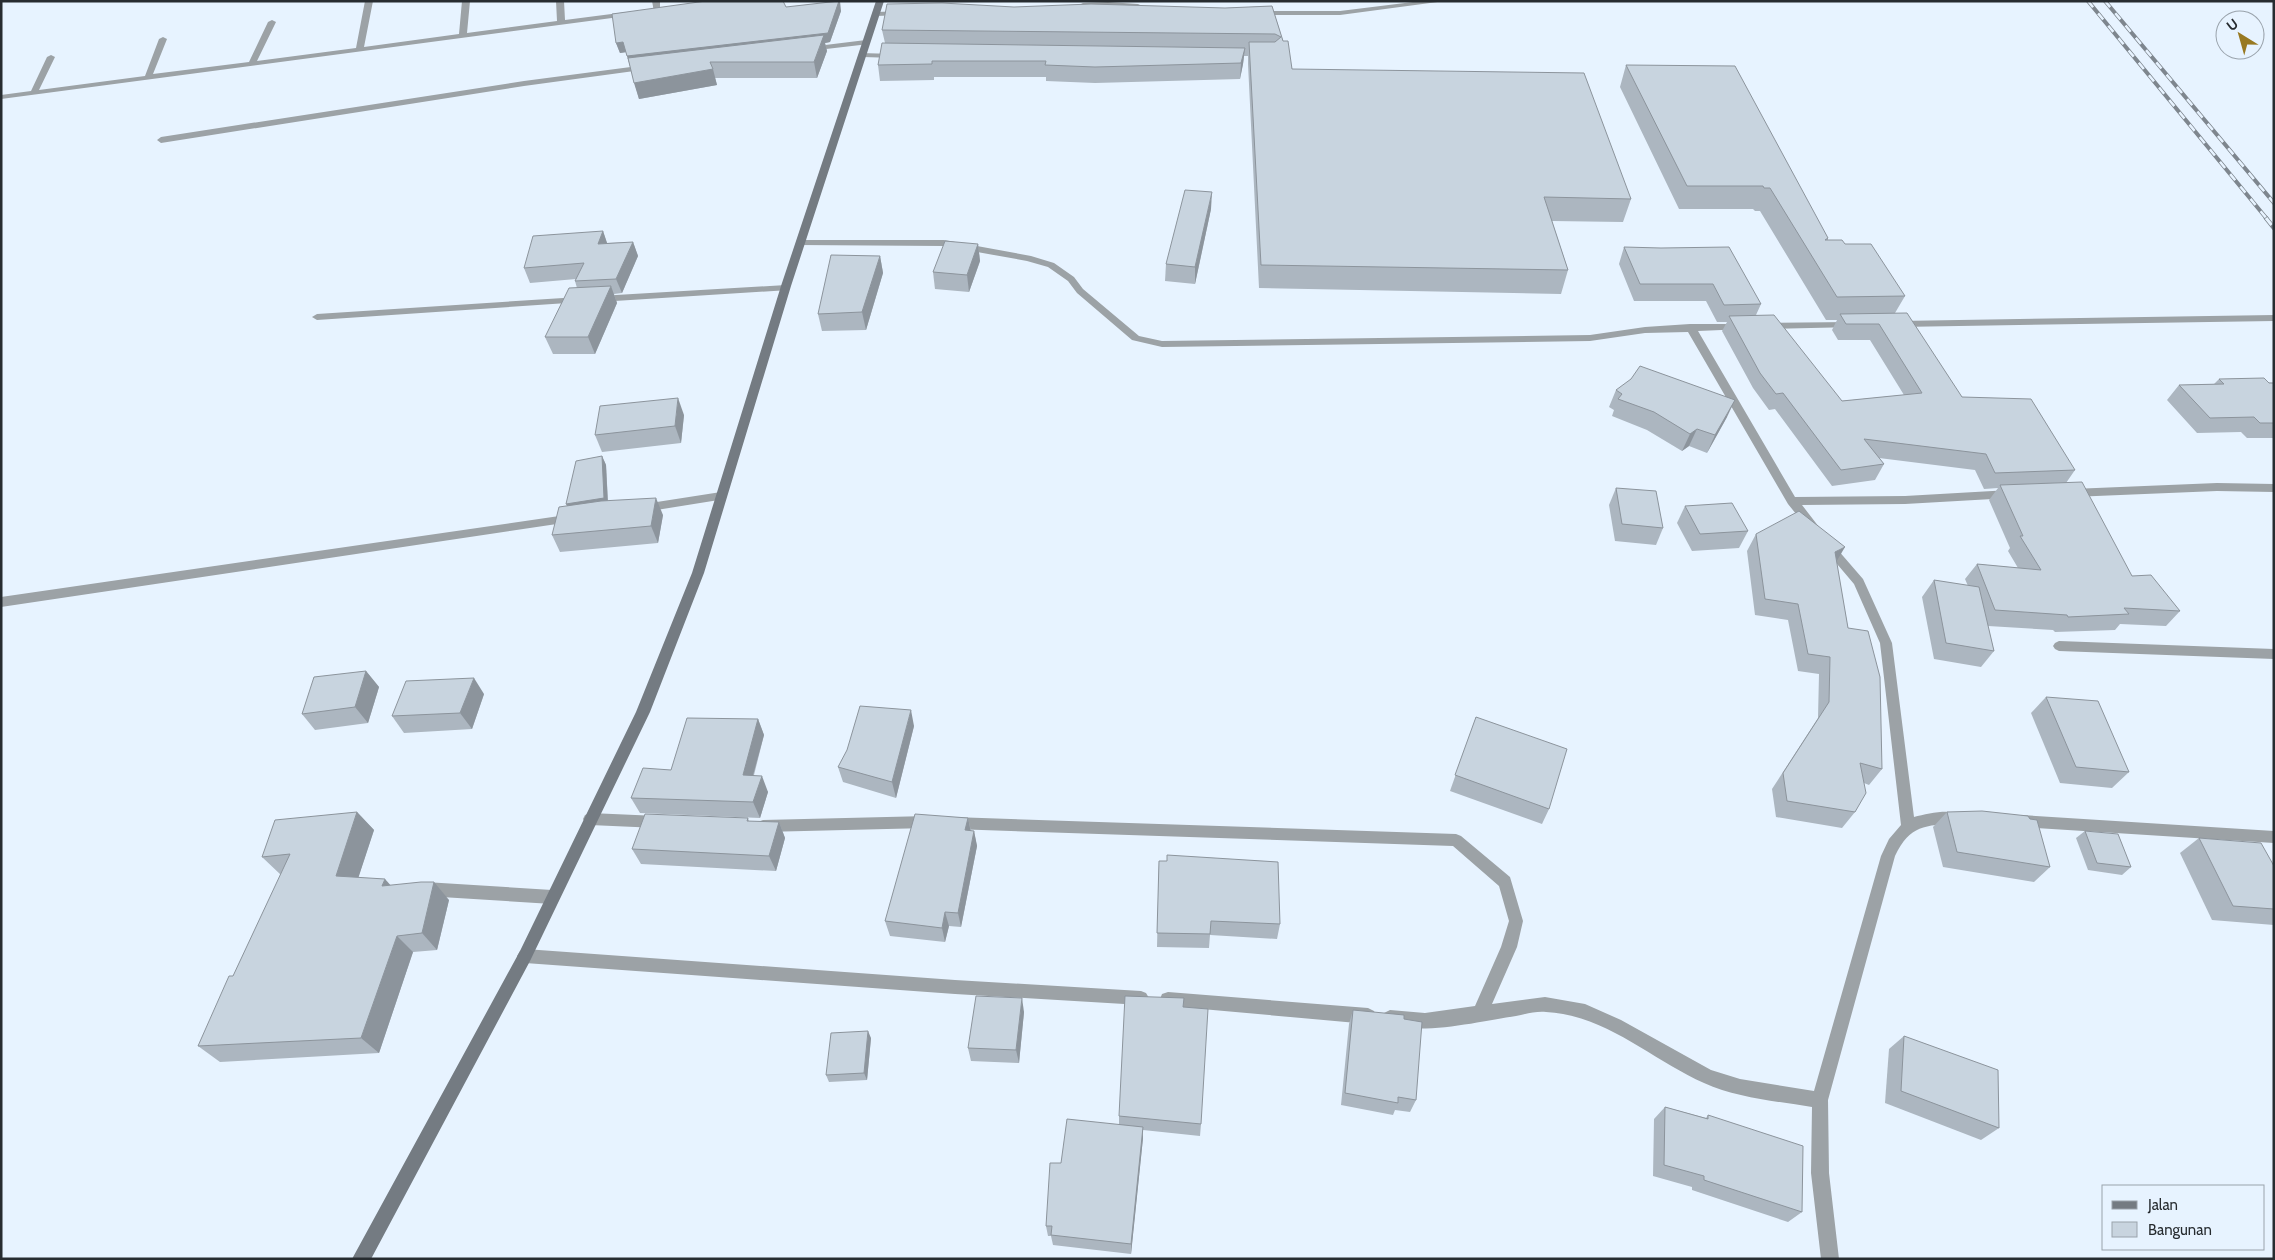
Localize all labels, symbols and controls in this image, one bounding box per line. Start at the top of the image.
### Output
north arrow [2215,10,2265,60]
text: U [2223,14,2242,35]
legend [2102,1185,2265,1250]
text: Jalan [2147,1196,2178,1214]
text: Bangunan [2148,1221,2212,1239]

